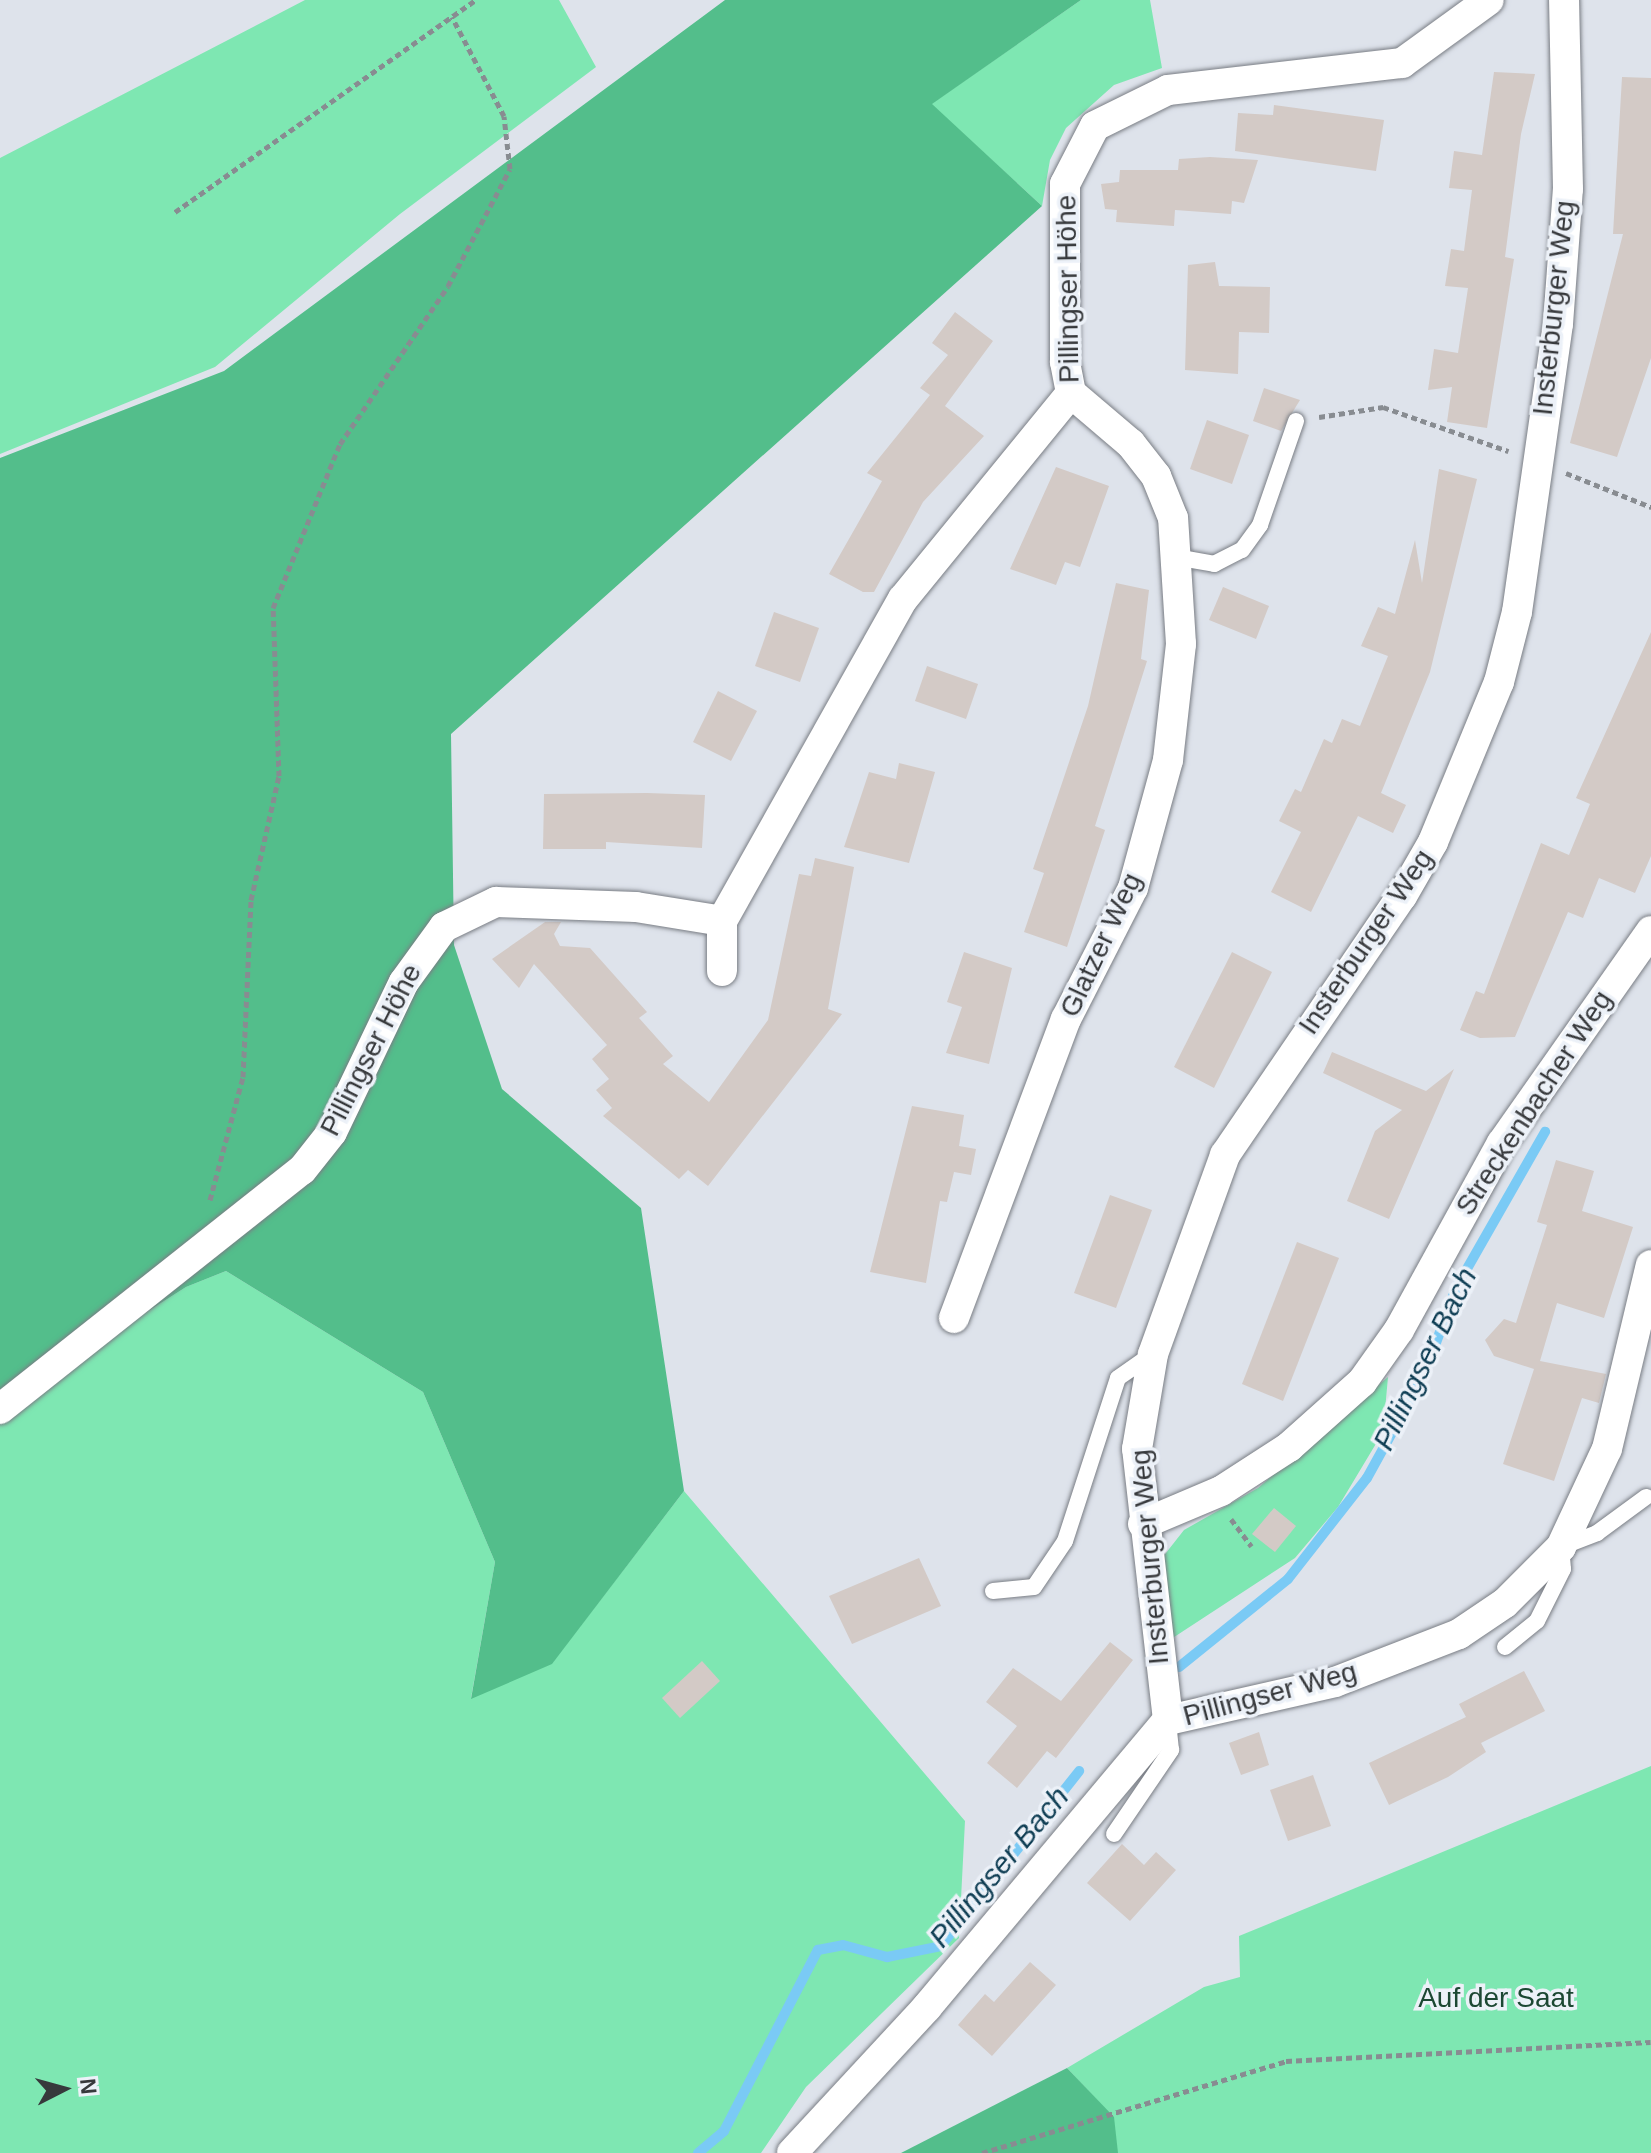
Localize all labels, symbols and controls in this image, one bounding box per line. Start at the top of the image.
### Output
street label: Pillingser Höhe [1050,195,1086,383]
street label: Insterburger Weg [1526,199,1582,417]
street label: Insterburger Weg [1292,843,1440,1041]
street label: Glatzer Weg [1053,868,1149,1022]
street label: Pillingser Höhe [313,958,429,1142]
street label: Streckenbacher Weg [1449,984,1619,1222]
water label: Pillingser Bach [1365,1262,1485,1456]
street label: Insterburger Weg [1124,1448,1176,1666]
street label: Pillingser Weg [1179,1655,1361,1733]
water label: Pillingser Bach [921,1779,1077,1955]
park label: Auf der Saat [1418,1981,1574,2015]
north arrow [24,2049,104,2129]
text: N [75,2077,102,2096]

